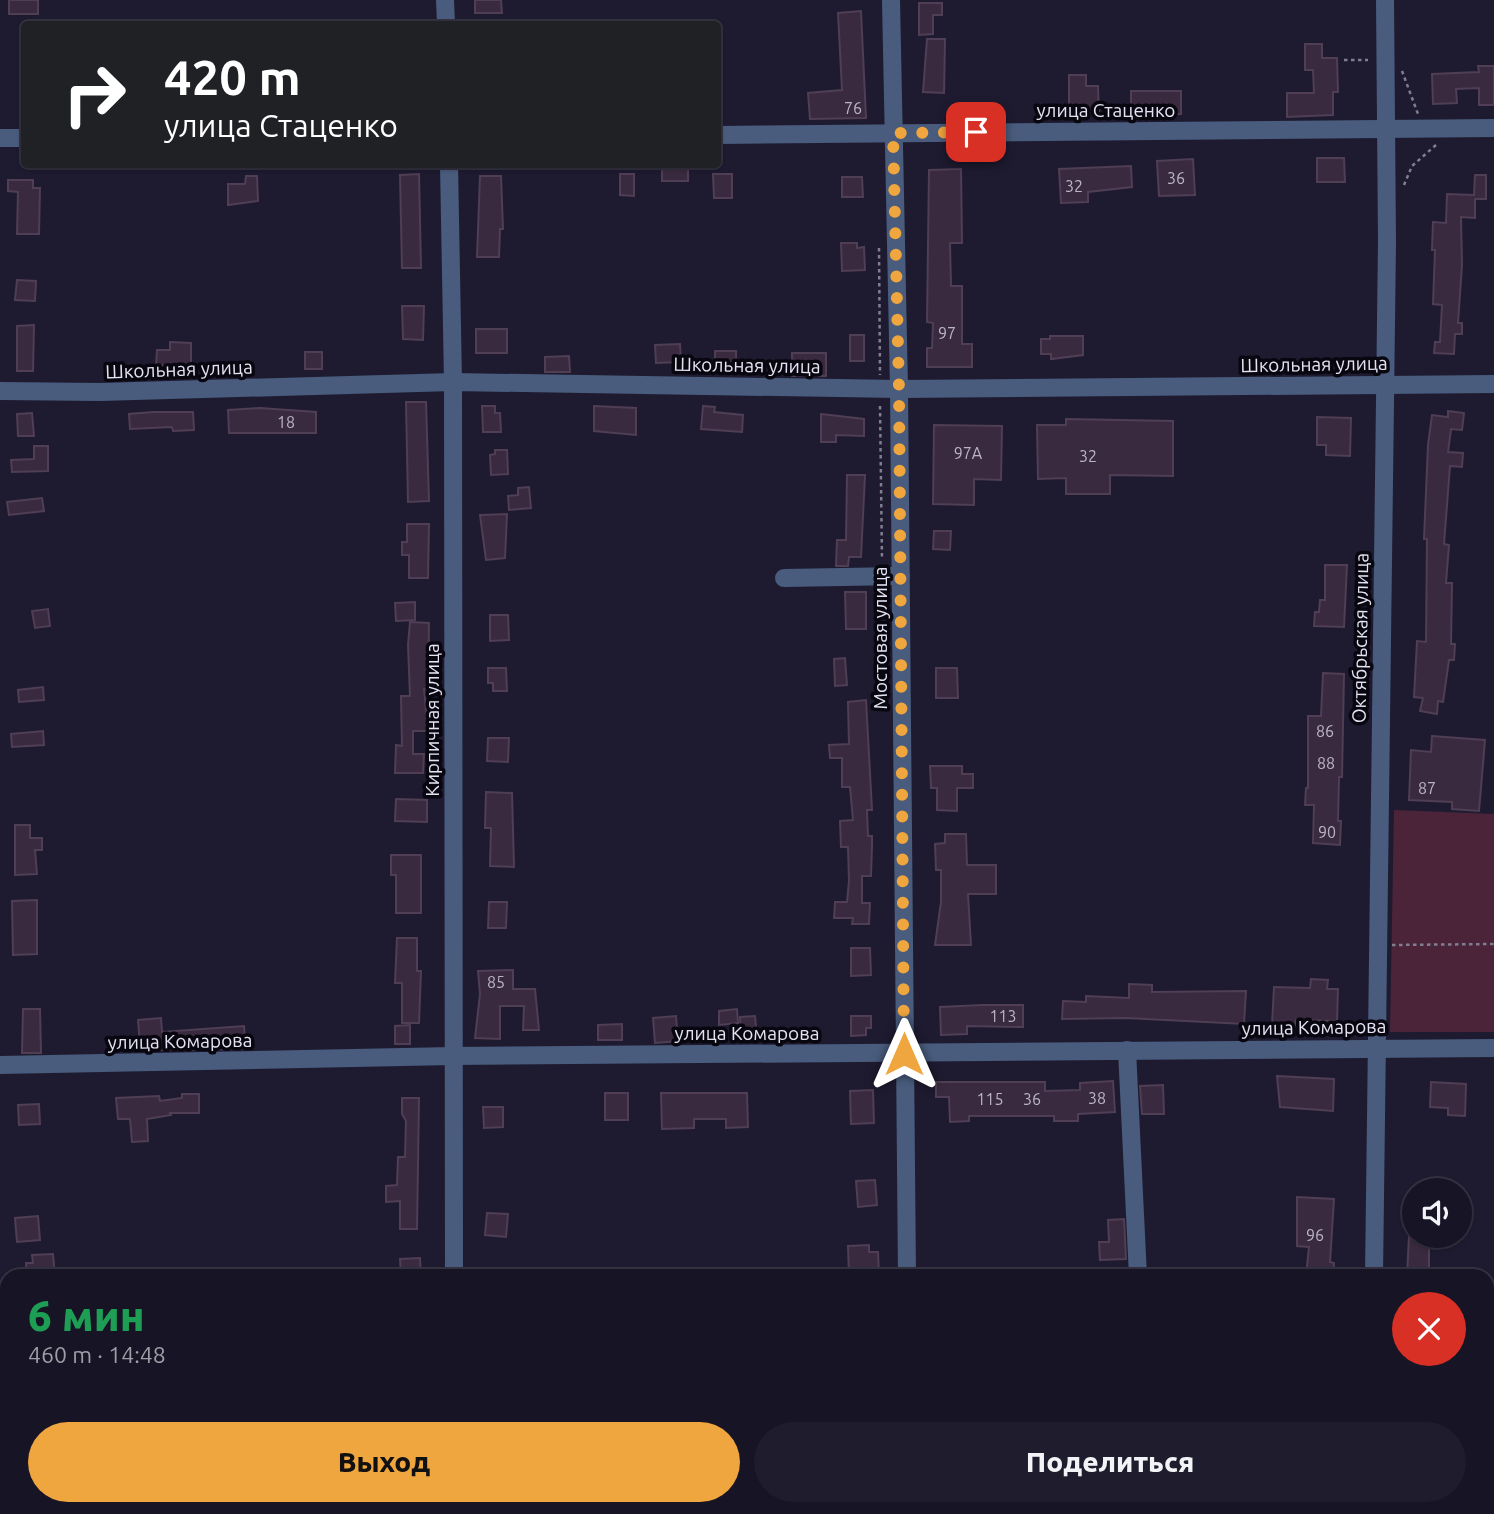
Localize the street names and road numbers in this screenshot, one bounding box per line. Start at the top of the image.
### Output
street label: улица Стаценко [1037,99,1176,121]
street label: Школьная улица [1240,352,1388,376]
street label: Школьная улица [673,353,821,377]
street label: Школьная улица [105,355,253,383]
street label: Октябрьская улица [1348,553,1372,723]
street label: Мостовая улица [869,566,891,710]
street label: Кирпичная улица [421,643,443,797]
street label: улица Комарова [1241,1015,1387,1039]
street label: улица Комарова [675,1022,819,1044]
street label: улица Комарова [107,1029,253,1053]

